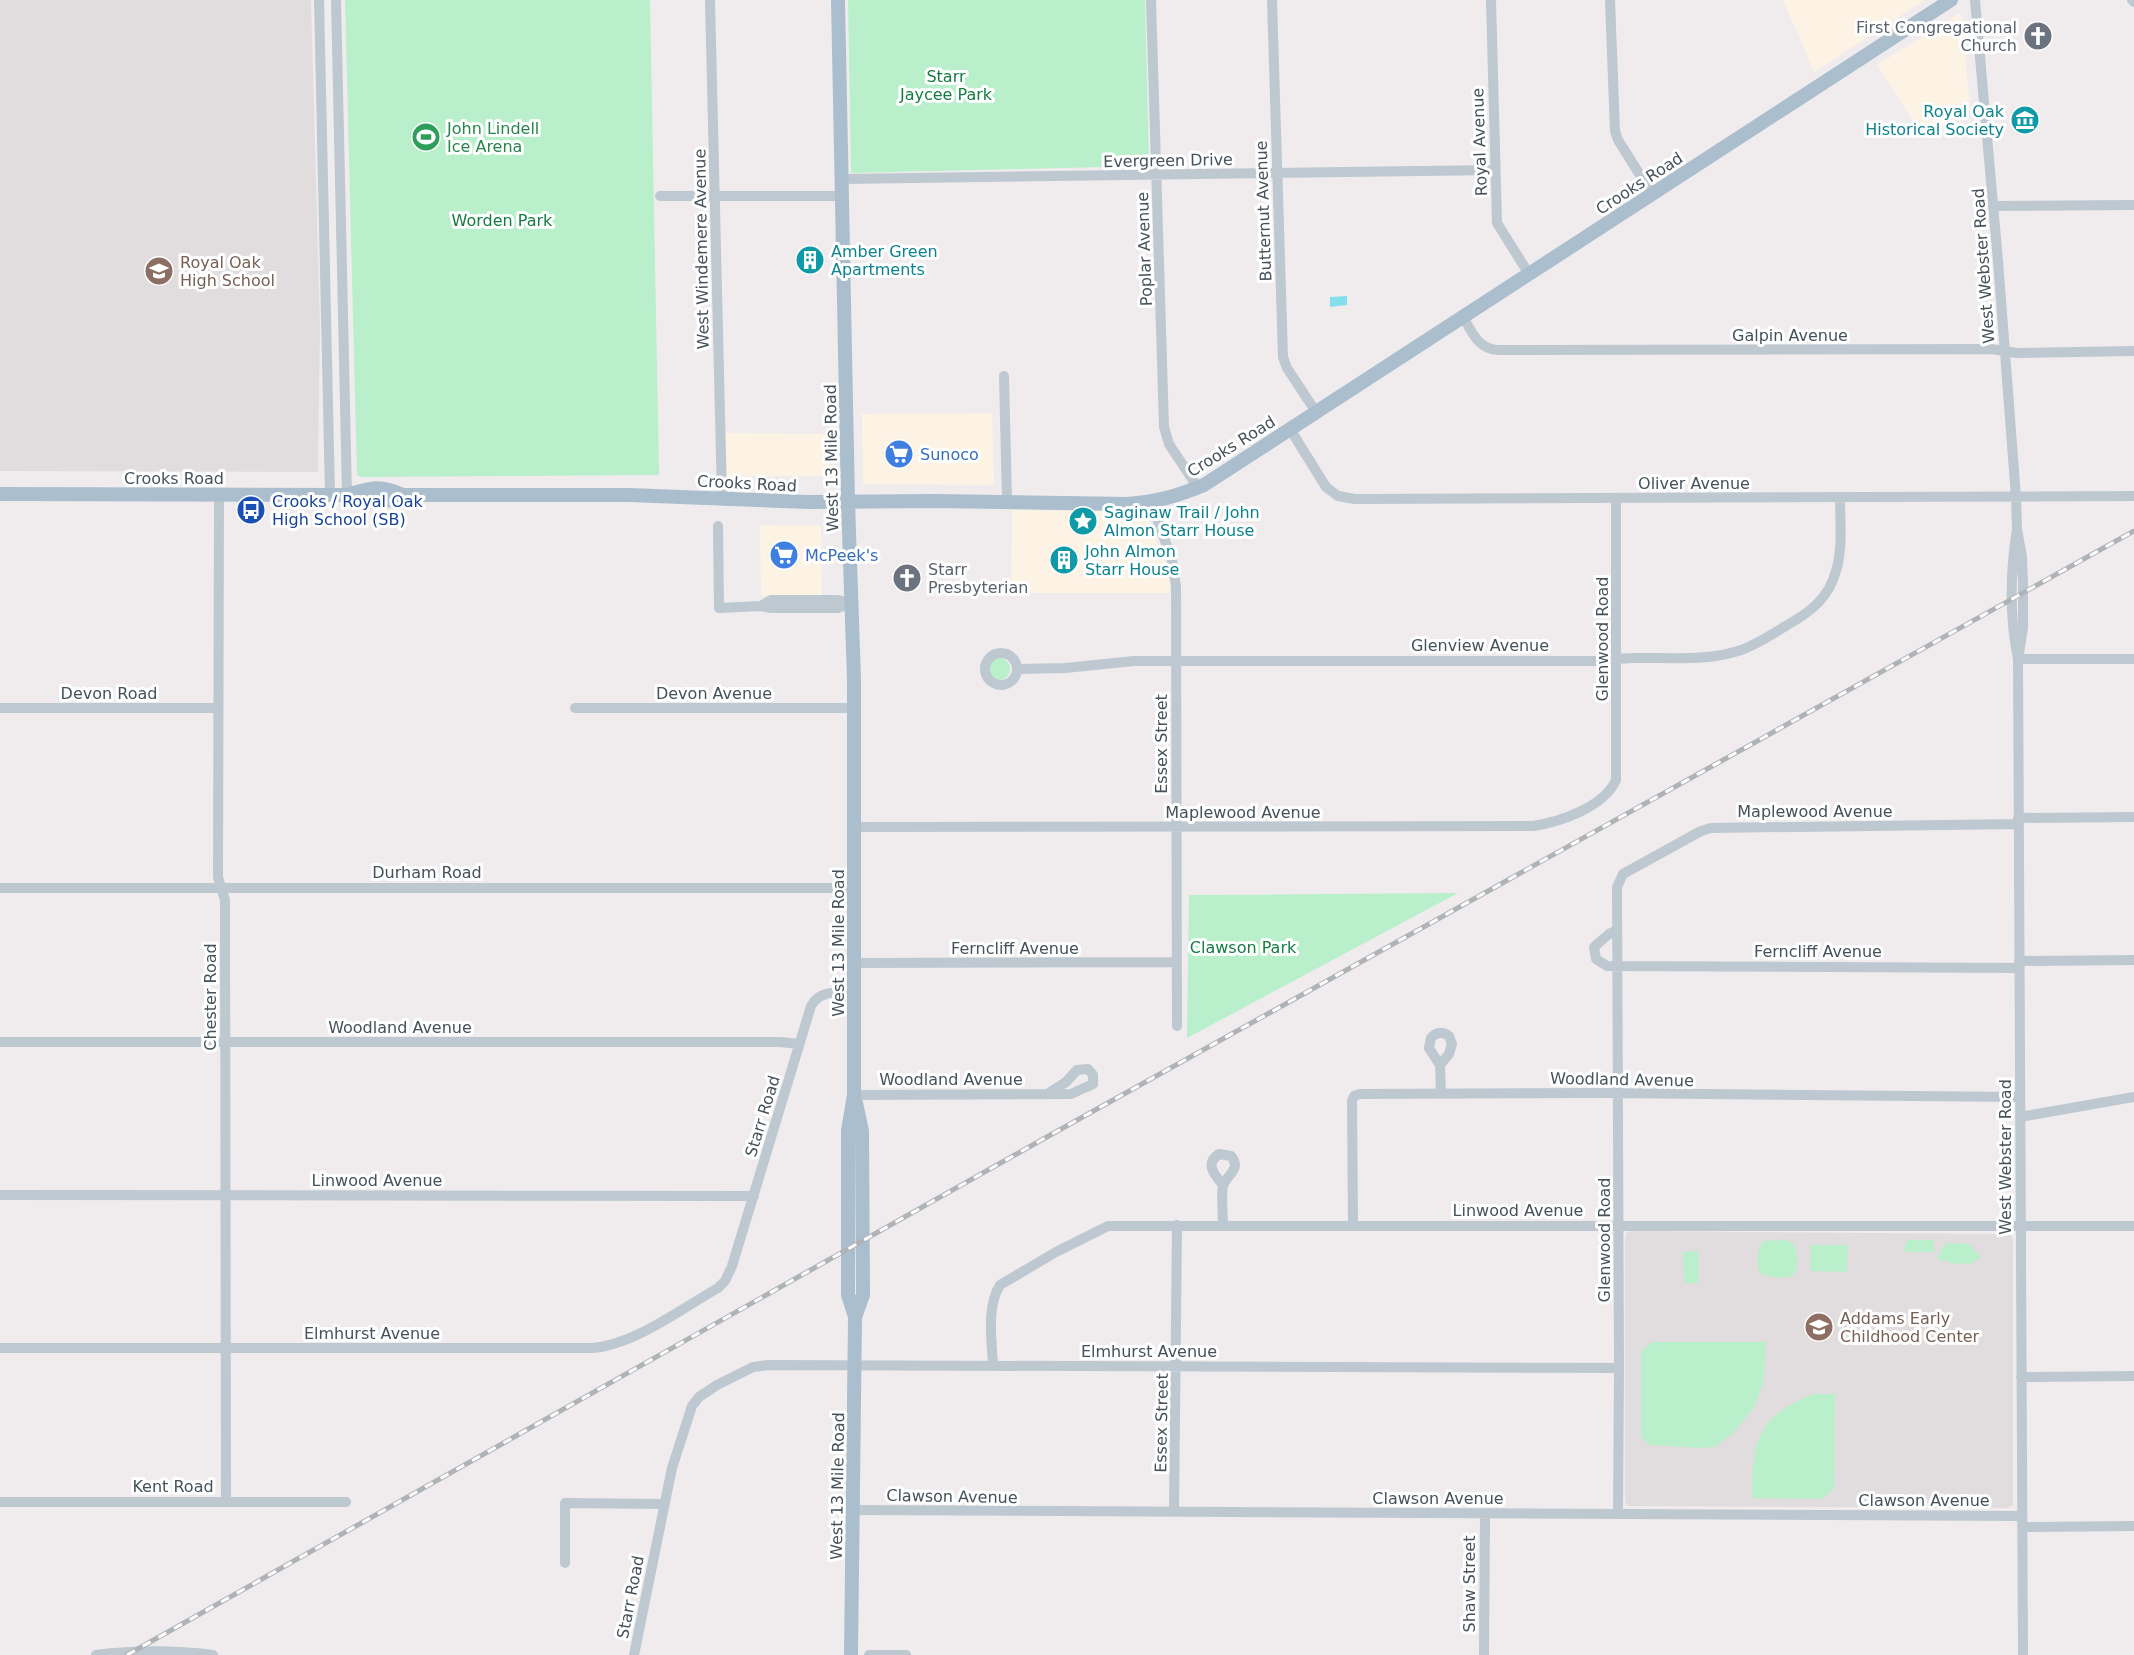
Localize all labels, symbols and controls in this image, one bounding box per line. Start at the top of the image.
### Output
place label: First Congregational Church [1856,18,2017,55]
church icon: First Congregational Church [2022,20,2054,52]
park label: Starr Jaycee Park [899,67,993,104]
street label: Royal Avenue [1468,87,1491,196]
place label: Royal Oak Historical Society [1865,102,2005,139]
museum icon: Royal Oak Historical Society [2009,104,2041,136]
place label: John Lindell Ice Arena [446,119,539,156]
sports icon: John Lindell Ice Arena [410,121,442,153]
street label: Butternut Avenue [1252,140,1275,282]
street label: Crooks Road [1592,148,1686,219]
street label: West Windemere Avenue [690,149,713,349]
street label: Evergreen Drive [1103,150,1233,171]
street label: West Webster Road [1969,188,1998,344]
street label: Poplar Avenue [1133,191,1156,306]
park label: Worden Park [452,211,553,230]
place label: Amber Green Apartments [831,242,938,279]
building icon: Amber Green Apartments [794,244,826,276]
place label: Royal Oak High School [180,253,275,290]
school or university icon: Royal Oak High School [143,255,175,287]
street label: Galpin Avenue [1732,326,1848,345]
street label: West 13 Mile Road [821,384,842,532]
street label: Crooks Road [1184,412,1279,481]
supermarket icon: Sunoco [883,438,915,470]
place label: Sunoco [920,445,979,464]
street label: Crooks Road [124,469,224,488]
street label: Crooks Road [697,471,797,496]
street label: Oliver Avenue [1638,474,1750,493]
place label: Crooks / Royal Oak High School (SB) [272,492,424,529]
bus stop icon: Crooks / Royal Oak High School (SB) [235,494,267,526]
place label: Saginaw Trail / John Almon Starr House [1104,503,1260,540]
place icon: Saginaw Trail / John Almon Starr House [1067,505,1099,537]
supermarket icon: McPeek's [768,539,800,571]
place label: John Almon Starr House [1084,542,1179,579]
building icon: John Almon Starr House [1048,544,1080,576]
place label: McPeek's [805,546,878,565]
place label: Starr Presbyterian [928,560,1028,597]
church icon: Starr Presbyterian [891,562,923,594]
street label: Glenwood Road [1593,577,1612,701]
street label: Glenview Avenue [1411,636,1549,655]
street label: Devon Road [61,684,157,703]
street label: Devon Avenue [656,684,772,703]
street label: Essex Street [1152,694,1171,794]
street label: Maplewood Avenue [1737,802,1893,821]
street label: Maplewood Avenue [1165,803,1321,822]
street label: Durham Road [372,863,482,882]
street label: West 13 Mile Road [829,869,848,1017]
park label: Clawson Park [1190,938,1297,957]
street label: Ferncliff Avenue [951,939,1079,958]
street label: Ferncliff Avenue [1754,942,1882,961]
street label: Chester Road [201,943,220,1051]
street label: Woodland Avenue [328,1018,472,1037]
street label: Woodland Avenue [1550,1069,1694,1090]
street label: Woodland Avenue [879,1070,1023,1089]
street label: Starr Road [741,1073,784,1159]
street label: West Webster Road [1996,1079,2015,1235]
street label: Linwood Avenue [312,1171,442,1190]
street label: Glenwood Road [1595,1178,1614,1302]
street label: Linwood Avenue [1453,1201,1583,1220]
place label: Addams Early Childhood Center [1840,1309,1980,1346]
school or university icon: Addams Early Childhood Center [1803,1311,1835,1343]
street label: Elmhurst Avenue [304,1324,440,1343]
street label: Elmhurst Avenue [1081,1342,1217,1361]
street label: Essex Street [1151,1373,1172,1473]
street label: West 13 Mile Road [827,1412,848,1560]
street label: Kent Road [132,1477,214,1496]
street label: Clawson Avenue [886,1486,1018,1507]
street label: Clawson Avenue [1372,1489,1504,1508]
street label: Clawson Avenue [1858,1491,1990,1510]
street label: Shaw Street [1460,1536,1479,1632]
street label: Starr Road [613,1554,648,1640]

